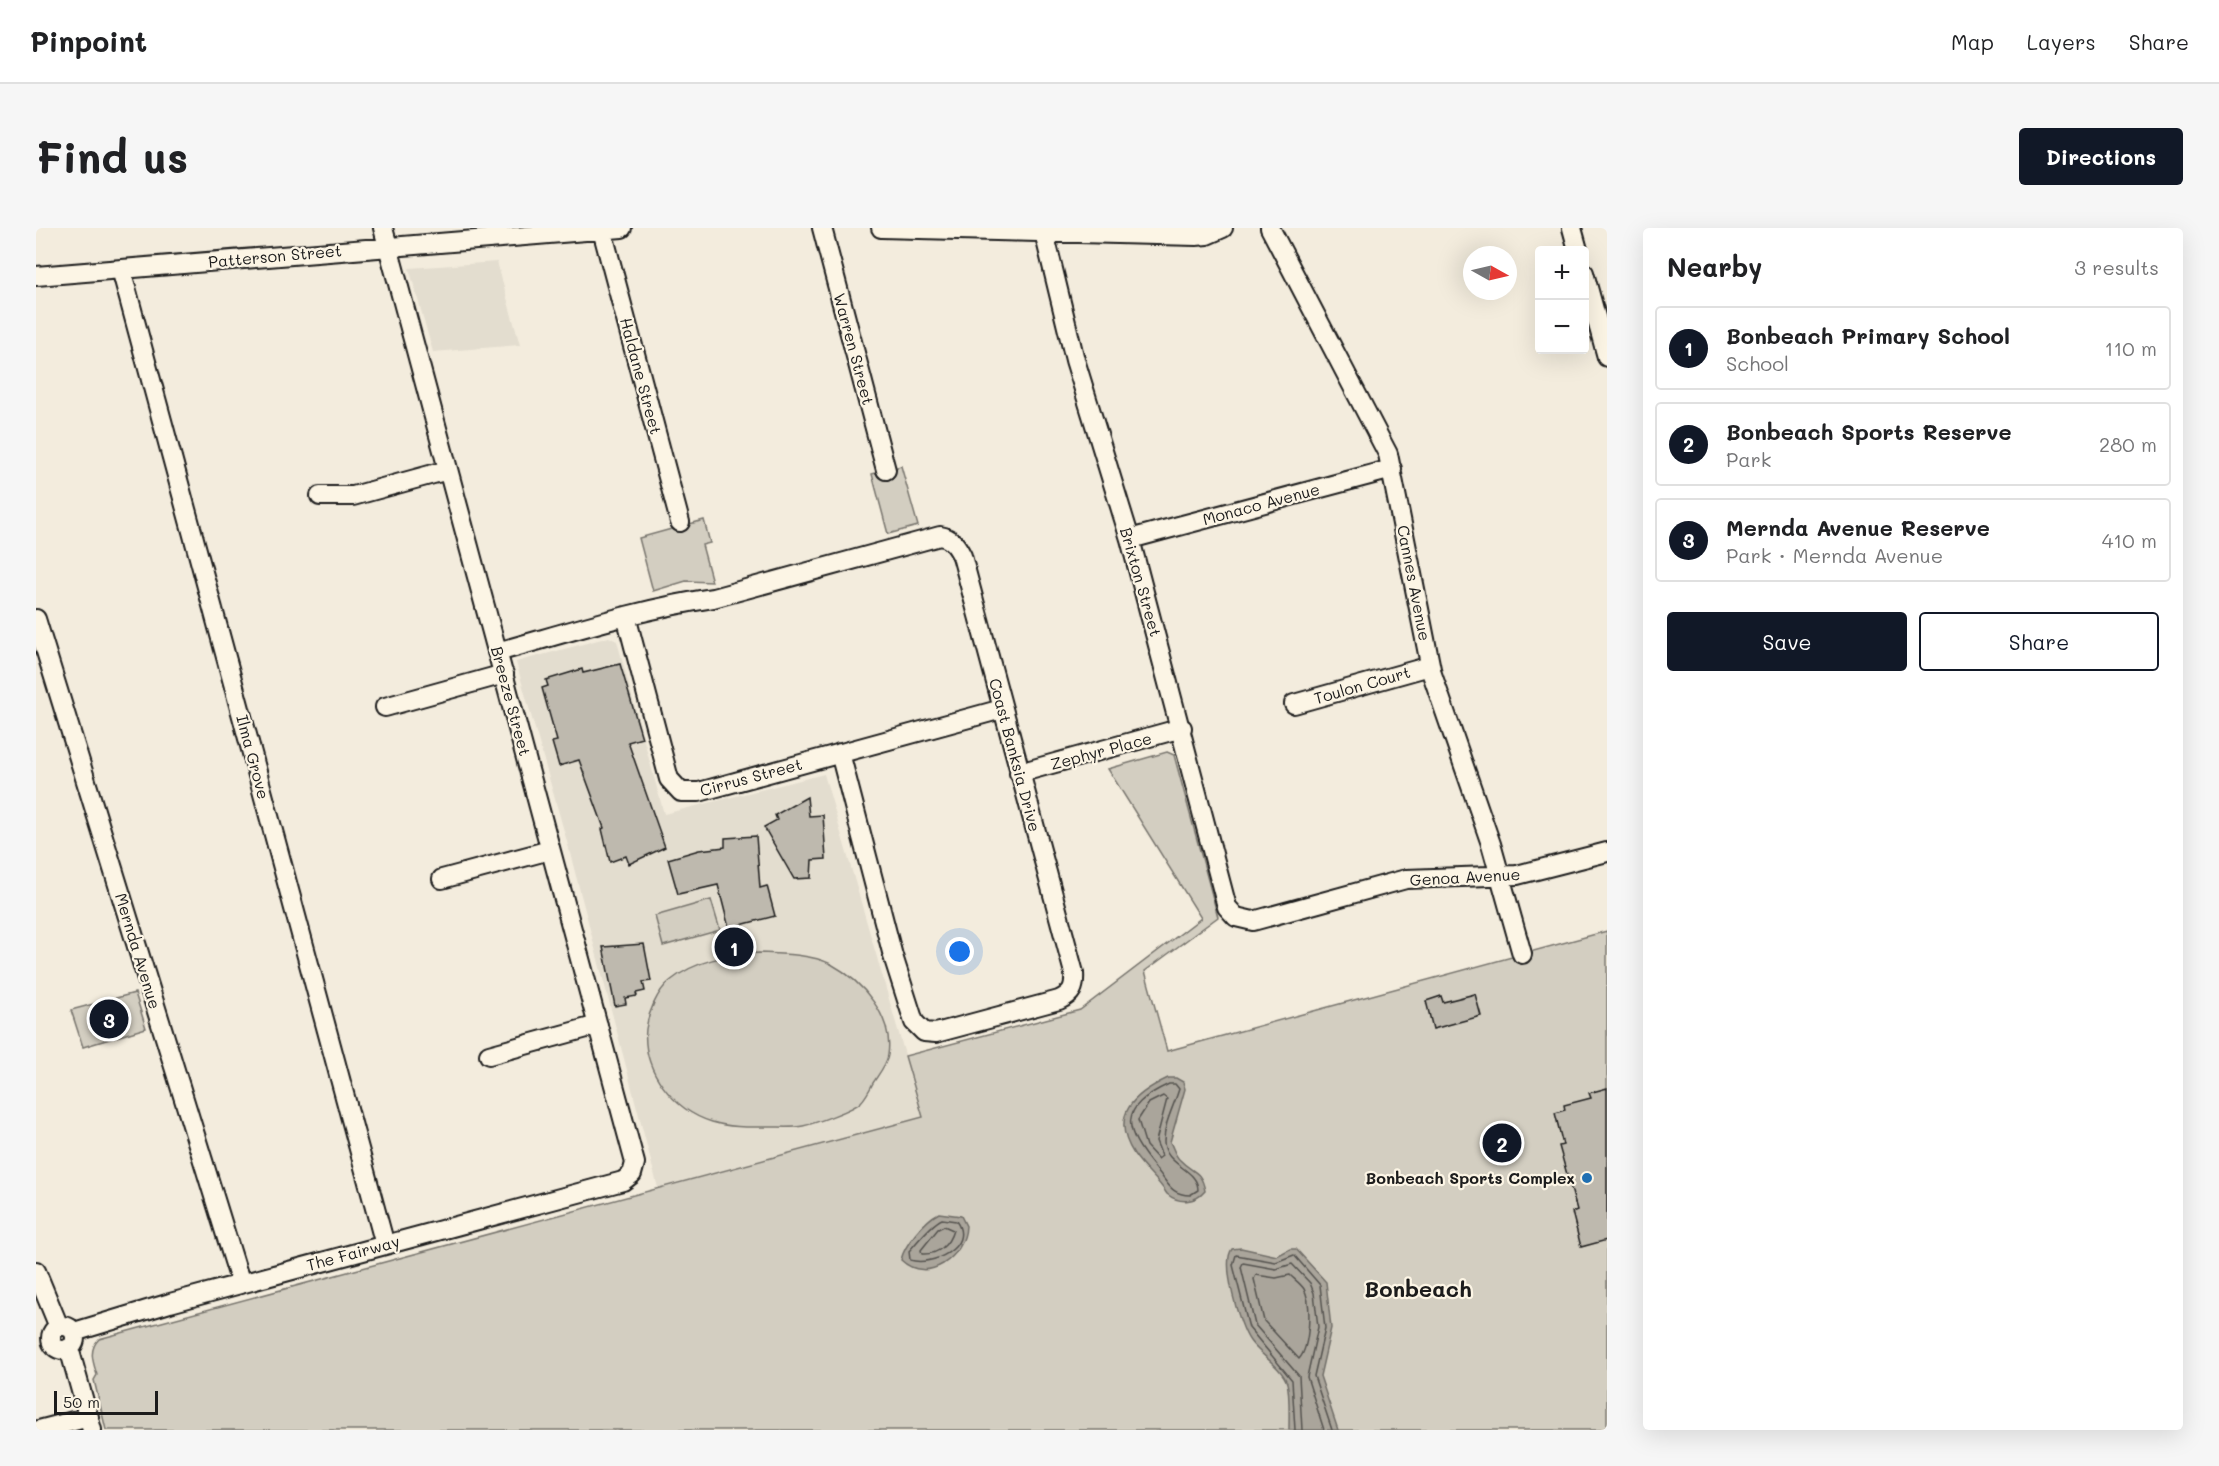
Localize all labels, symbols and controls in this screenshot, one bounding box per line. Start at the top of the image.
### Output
text: Pinpoint [30,23,147,59]
text: Map [1951,28,1994,55]
text: Layers [2027,28,2096,55]
text: Share [2129,28,2189,55]
button: Directions [2019,128,2183,185]
text: Find us [36,129,188,184]
street label: Patterson Street [207,239,343,272]
north arrow [1463,246,1517,300]
map controls [1535,246,1589,354]
button: + [1535,246,1589,300]
text: Nearby [1667,250,1762,284]
text: 3 results [2074,254,2159,280]
street label: Warren Street [829,291,879,407]
button: − [1535,300,1589,354]
street label: Haldane Street [616,315,667,437]
text: Bonbeach Primary School [1726,321,2010,350]
text: 1 [1684,335,1693,361]
text: 110 m [2104,335,2157,361]
text: School [1726,350,1789,376]
text: Bonbeach Sports Reserve [1726,417,2012,446]
text: 2 [1683,431,1694,457]
text: 280 m [2099,431,2157,457]
text: Park [1726,446,1771,472]
street label: Monaco Avenue [1200,478,1322,529]
text: Mernda Avenue Reserve [1726,513,1990,542]
street label: Cannes Avenue [1393,523,1436,642]
street label: Brixton Street [1116,525,1167,639]
text: 3 [1683,527,1695,553]
text: 410 m [2102,527,2157,553]
text: Park · Mernda Avenue [1726,542,1943,568]
button: Save [1667,612,1907,671]
button: Share [1919,612,2159,671]
street label: Breeze Street [487,644,536,758]
street label: Toulon Court [1311,661,1413,708]
street label: Coast Banksia Drive [985,676,1046,834]
street label: Ilma Grove [232,712,275,801]
street label: Zephyr Place [1048,727,1154,774]
street label: Cirrus Street [697,753,804,800]
street label: Genoa Avenue [1409,863,1521,890]
street label: Mernda Avenue [111,890,166,1011]
pin: 1 [714,924,754,970]
your location [945,937,974,966]
pin: 3 [90,996,128,1042]
pin: 2 [1482,1120,1522,1166]
place label: Bonbeach Sports Complex [1365,1167,1575,1188]
marker: Bonbeach Sports Complex [1580,1171,1594,1185]
street label: The Fairway [304,1230,402,1275]
district label: Bonbeach [1364,1274,1472,1303]
scale bar [54,1388,158,1416]
text: 50 m [63,1391,100,1412]

